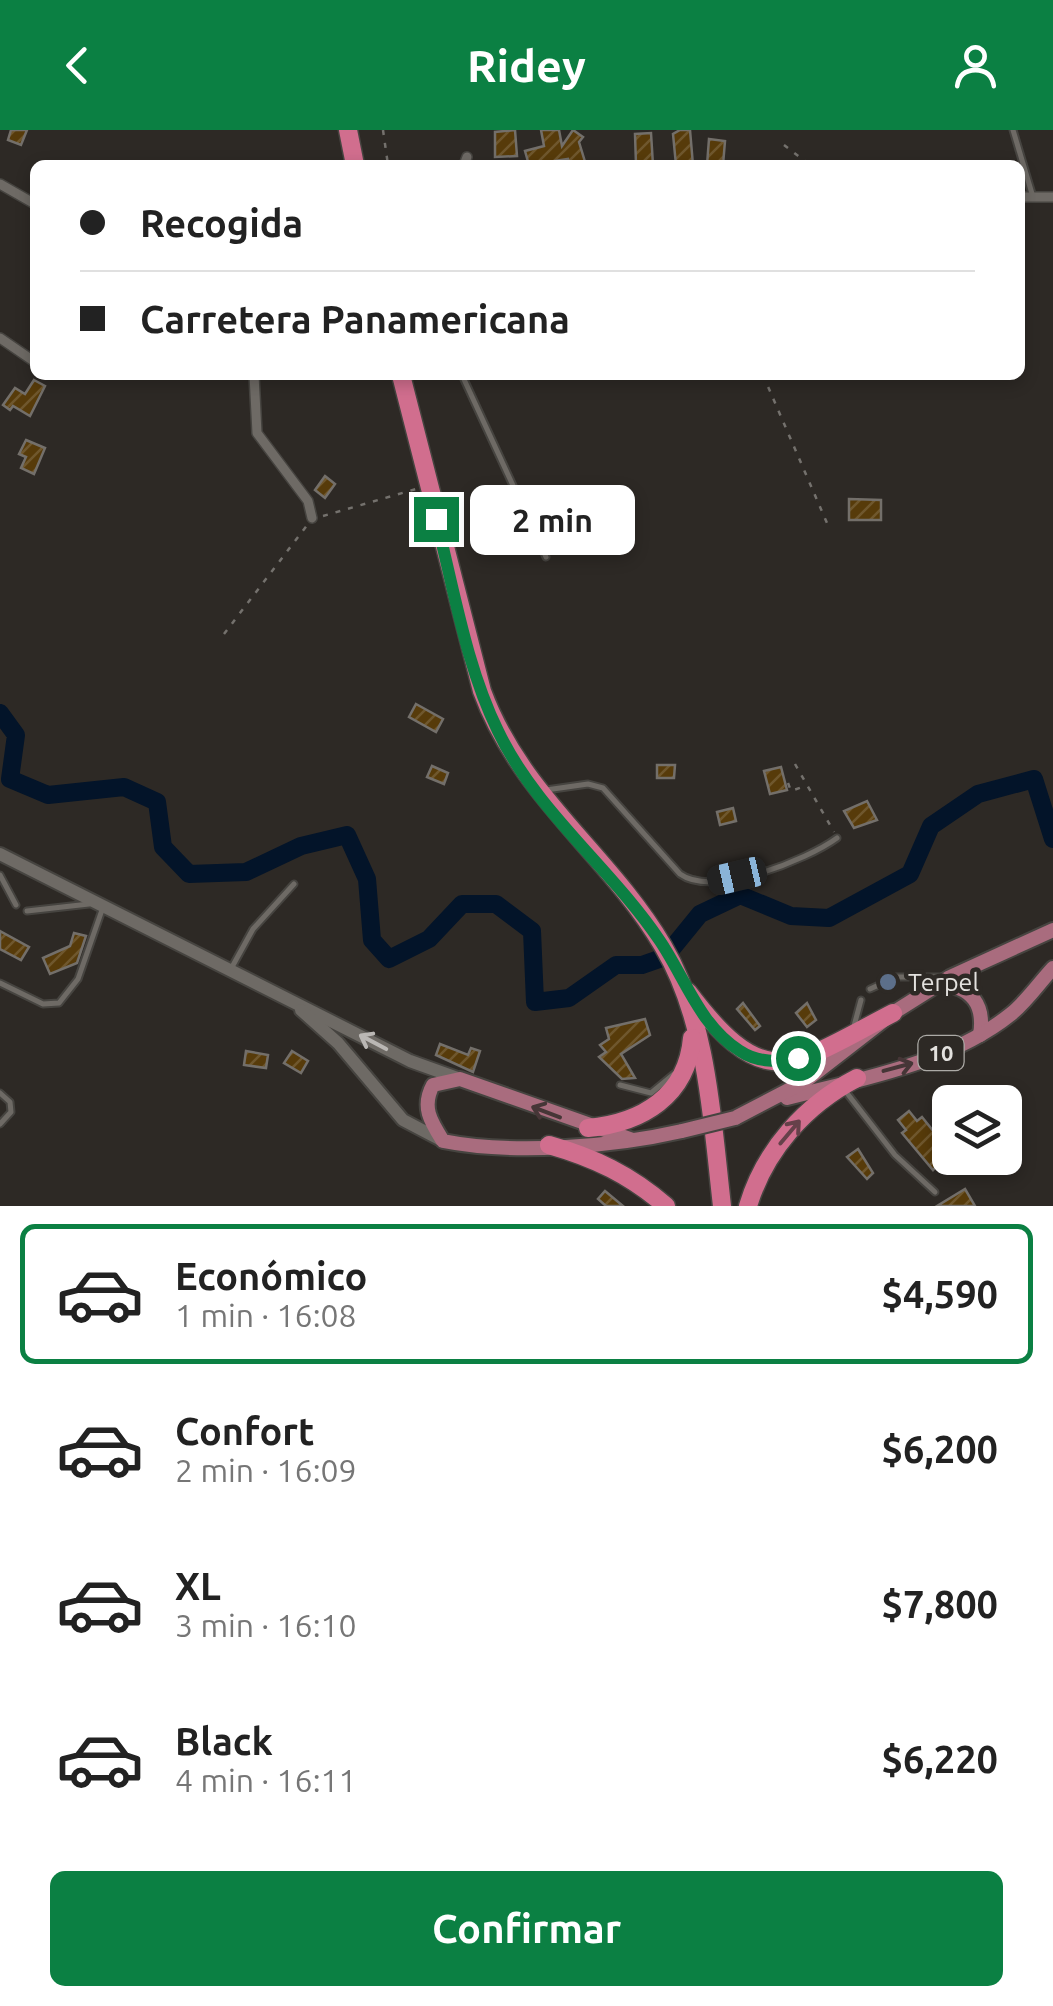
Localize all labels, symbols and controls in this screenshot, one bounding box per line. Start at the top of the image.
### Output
icon: back [50,38,105,93]
icon: person [948,38,1003,93]
text: Ridey [467,40,586,91]
text: Recogida [140,202,303,244]
text: Carretera Panamericana [140,298,570,340]
callout: 2 min [471,484,636,554]
route end [414,497,459,542]
text: 2 min [512,502,593,538]
car [704,855,770,897]
place label: Terpel [908,968,979,996]
marker: Terpel [877,971,899,993]
one-way arrow [358,1032,388,1051]
route start [776,1036,821,1081]
road number: 10 [918,1036,964,1070]
one-way arrow [881,1057,913,1075]
map controls [932,1085,1022,1175]
button: layers [932,1085,1022,1175]
one-way arrow [531,1101,561,1119]
one-way arrow [779,1119,801,1145]
icon: car [55,1249,145,1339]
text: Económico [175,1255,367,1297]
text: $4,590 [881,1273,998,1315]
text: 1 min · 16:08 [175,1297,357,1333]
icon: car [55,1404,145,1494]
text: Confort [175,1410,314,1452]
text: $6,200 [881,1428,998,1470]
text: 2 min · 16:09 [175,1452,357,1488]
icon: car [55,1559,145,1649]
text: XL [175,1565,221,1607]
text: $7,800 [881,1583,998,1625]
text: 3 min · 16:10 [175,1607,357,1643]
icon: car [55,1714,145,1804]
text: Black [175,1720,273,1762]
text: $6,220 [881,1738,998,1780]
text: 4 min · 16:11 [175,1762,357,1798]
button: Confirmar [50,1871,1003,1986]

